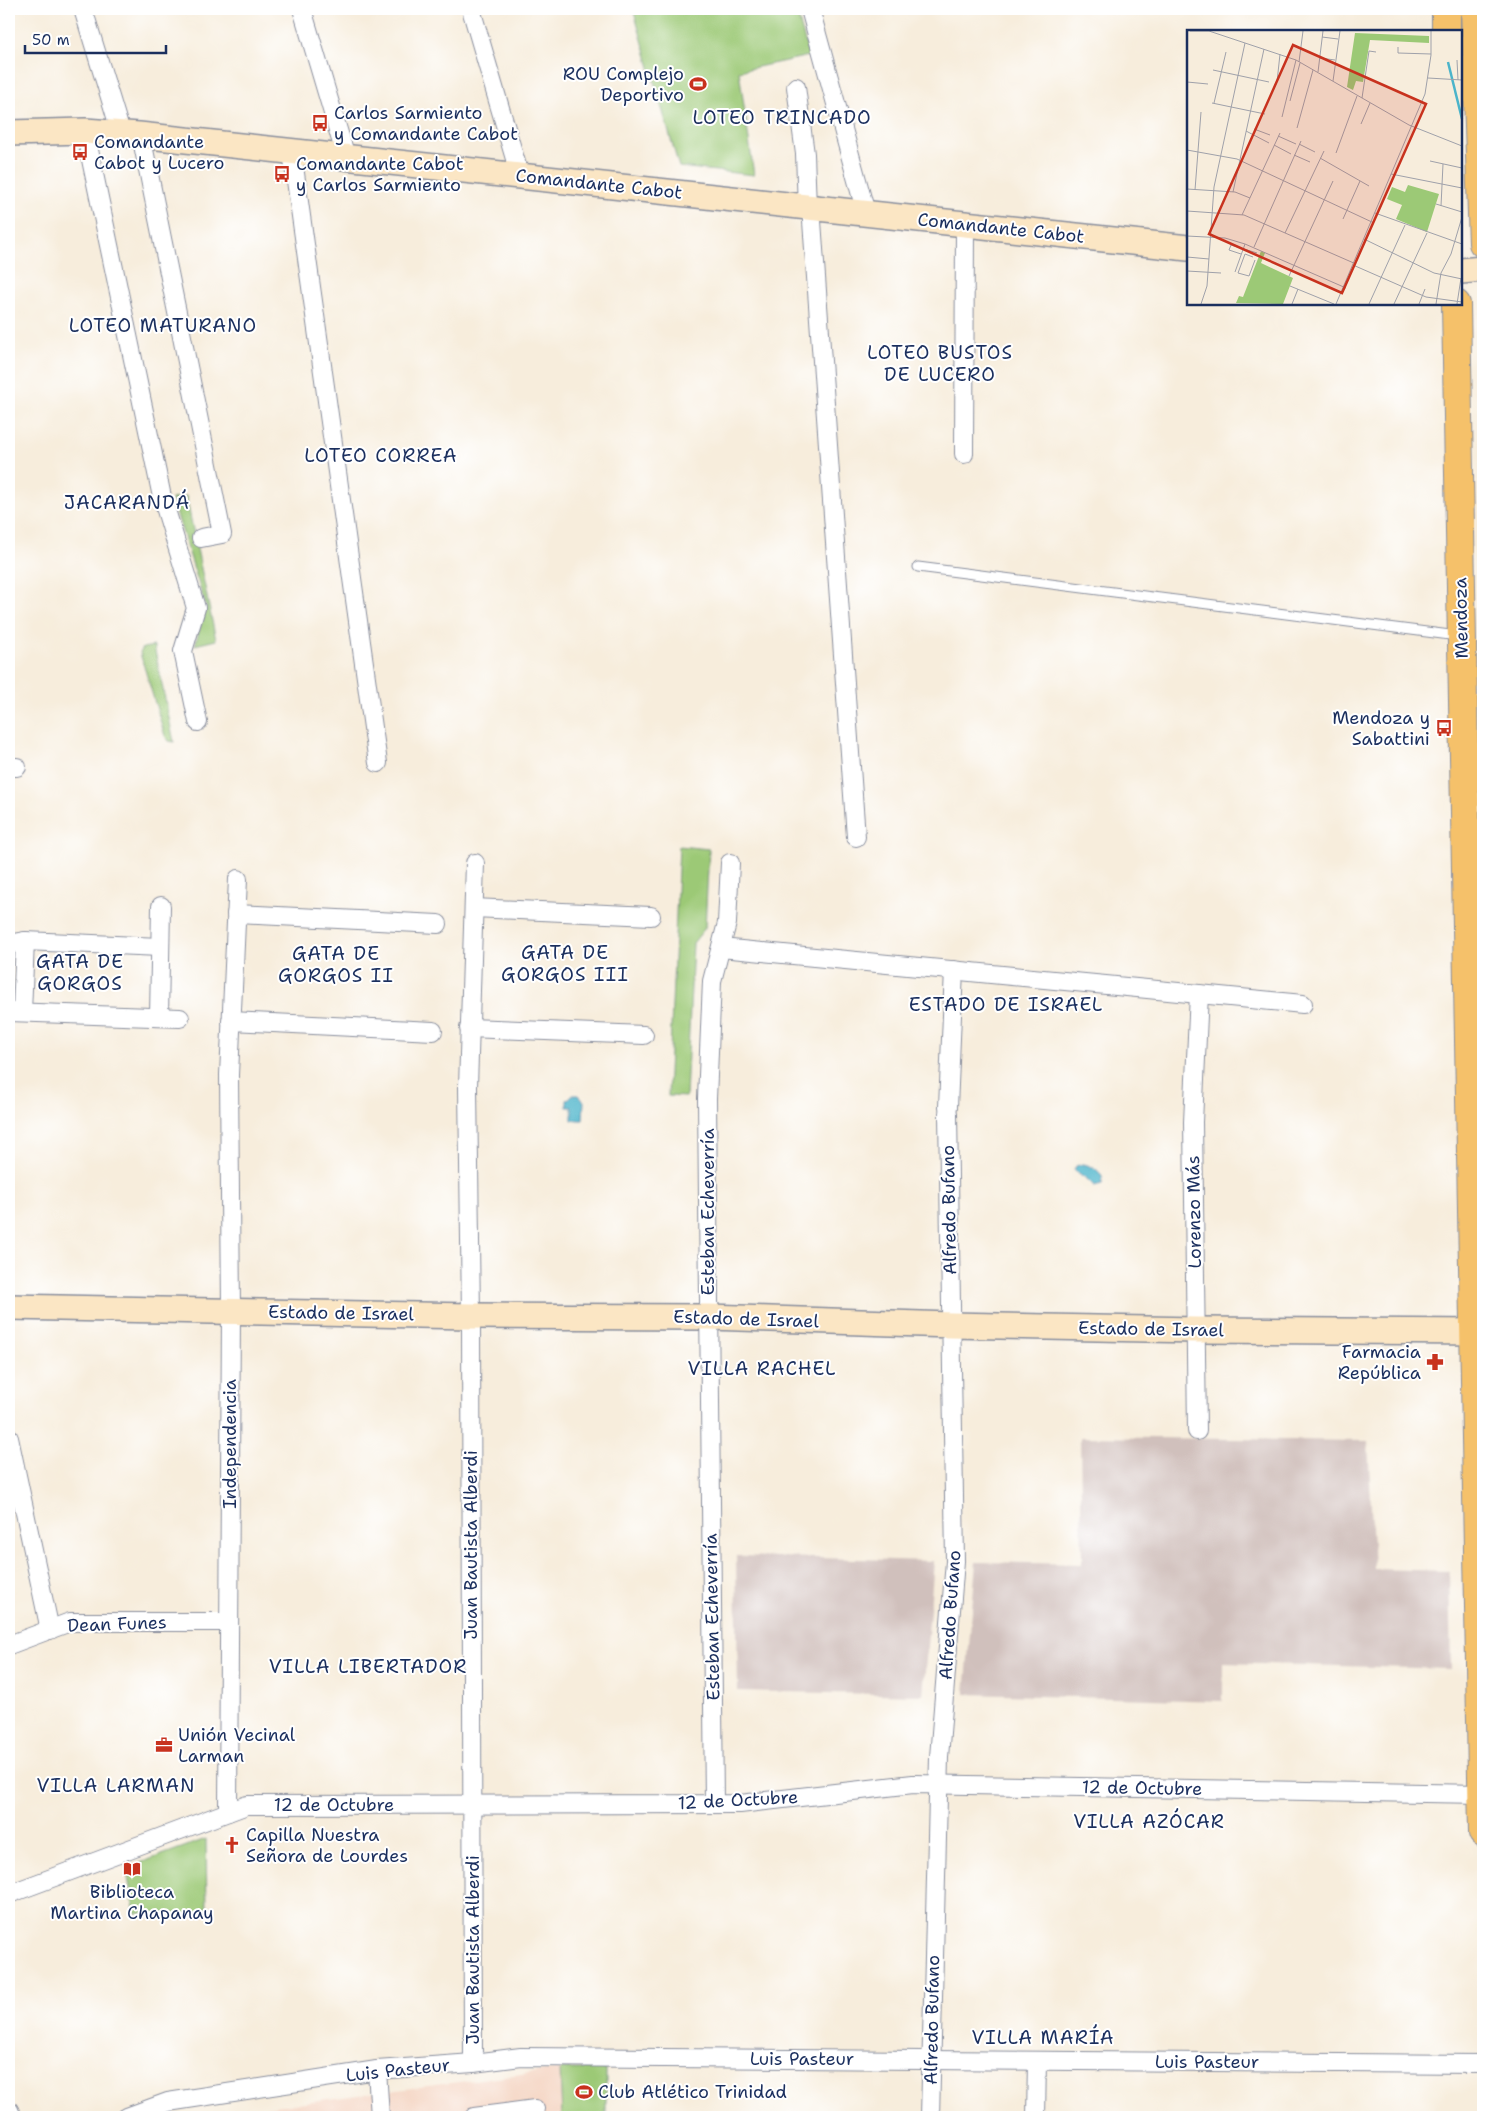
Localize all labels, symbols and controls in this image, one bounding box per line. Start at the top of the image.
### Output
scale bar [25,22,166,54]
text: 50 m [32,30,70,50]
inset map [1187,30,1462,305]
place label: ROU Complejo Deportivo [563,62,684,107]
sports icon: ROU Complejo Deportivo [688,74,708,94]
place label: Carlos Sarmiento y Comandante Cabot [334,101,518,146]
district label: LOTEO TRINCADO [692,105,872,130]
bus stop icon: Carlos Sarmiento y Comandante Cabot [310,113,330,133]
place label: Comandante Cabot y Lucero [94,130,224,175]
bus stop icon: Comandante Cabot y Lucero [70,142,90,162]
place label: Comandante Cabot y Carlos Sarmiento [296,152,464,197]
street label: Comandante Cabot [514,163,684,205]
bus stop icon: Comandante Cabot y Carlos Sarmiento [272,164,292,184]
street label: Comandante Cabot [916,207,1086,249]
district label: LOTEO MATURANO [69,313,257,338]
district label: LOTEO BUSTOS DE LUCERO [867,340,1013,387]
district label: LOTEO CORREA [304,443,458,468]
district label: JACARANDÁ [64,489,190,515]
street label: Mendoza [1448,577,1474,659]
place label: Mendoza y Sabattini [1332,706,1430,751]
bus stop icon: Mendoza y Sabattini [1434,718,1454,738]
district label: GATA DE GORGOS III [501,940,629,987]
district label: GATA DE GORGOS II [278,941,394,988]
district label: GATA DE GORGOS [36,949,124,996]
district label: ESTADO DE ISRAEL [909,992,1103,1017]
street label: Esteban Echeverría [696,1128,720,1296]
street label: Alfredo Bufano [936,1145,962,1275]
street label: Lorenzo Más [1181,1155,1207,1269]
street label: Estado de Israel [268,1300,415,1326]
street label: Estado de Israel [673,1304,820,1334]
street label: Estado de Israel [1078,1316,1225,1342]
place label: Farmacia República [1338,1340,1421,1385]
pharmacy icon: Farmacia República [1425,1352,1445,1372]
district label: VILLA RACHEL [688,1356,836,1381]
street label: Independencia [218,1379,242,1509]
street label: Juan Bautista Alberdi [459,1450,483,1640]
street label: Esteban Echeverría [699,1533,725,1701]
street label: Alfredo Bufano [933,1549,967,1681]
street label: Dean Funes [67,1610,167,1638]
district label: VILLA LIBERTADOR [269,1654,467,1679]
place label: Unión Vecinal Larman [178,1723,296,1768]
office icon: Unión Vecinal Larman [154,1735,174,1755]
district label: VILLA LARMAN [37,1773,195,1798]
street label: 12 de Octubre [1082,1775,1202,1801]
street label: 12 de Octubre [677,1785,799,1815]
street label: 12 de Octubre [274,1793,394,1817]
district label: VILLA AZÓCAR [1073,1808,1225,1834]
place label: Capilla Nuestra Señora de Lourdes [246,1823,408,1868]
church icon: Capilla Nuestra Señora de Lourdes [222,1835,242,1855]
street label: Juan Bautista Alberdi [461,1855,485,2045]
library icon: Biblioteca Martina Chapanay [122,1859,142,1879]
place label: Biblioteca Martina Chapanay [50,1880,214,1925]
street label: Alfredo Bufano [919,1955,945,2085]
district label: VILLA MARÍA [971,2024,1115,2050]
street label: Luis Pasteur [750,2047,854,2071]
street label: Luis Pasteur [1155,2050,1259,2074]
street label: Luis Pasteur [345,2053,451,2087]
place label: Club Atlético Trinidad [598,2080,787,2104]
sports icon: Club Atlético Trinidad [574,2082,594,2102]

